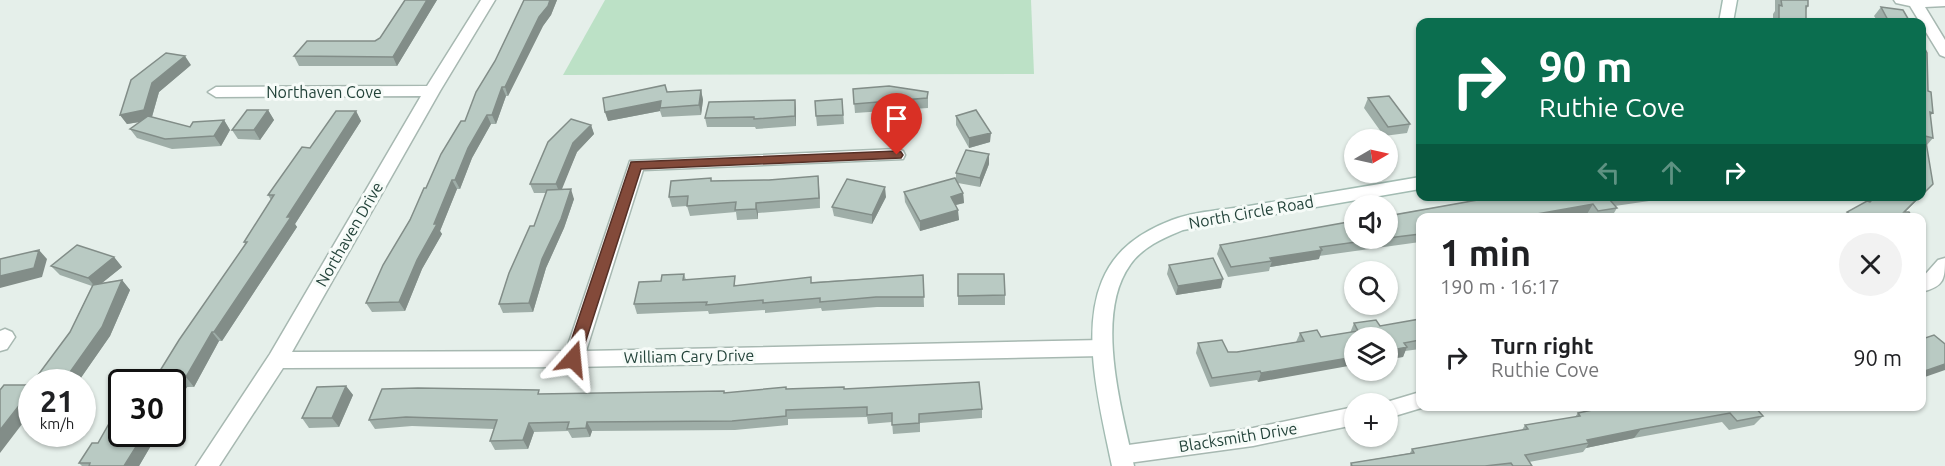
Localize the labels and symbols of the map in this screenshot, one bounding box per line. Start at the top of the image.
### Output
street label: Northaven Cove [266,83,382,101]
pin [871,93,922,155]
north arrow [1344,129,1398,183]
street label: Northaven Drive [312,179,386,289]
street label: North Circle Road [1187,192,1315,232]
position arrow [541,327,605,391]
street label: William Cary Drive [624,346,754,366]
speed limit sign: 30 [108,369,186,447]
street label: Blacksmith Drive [1177,419,1299,455]

